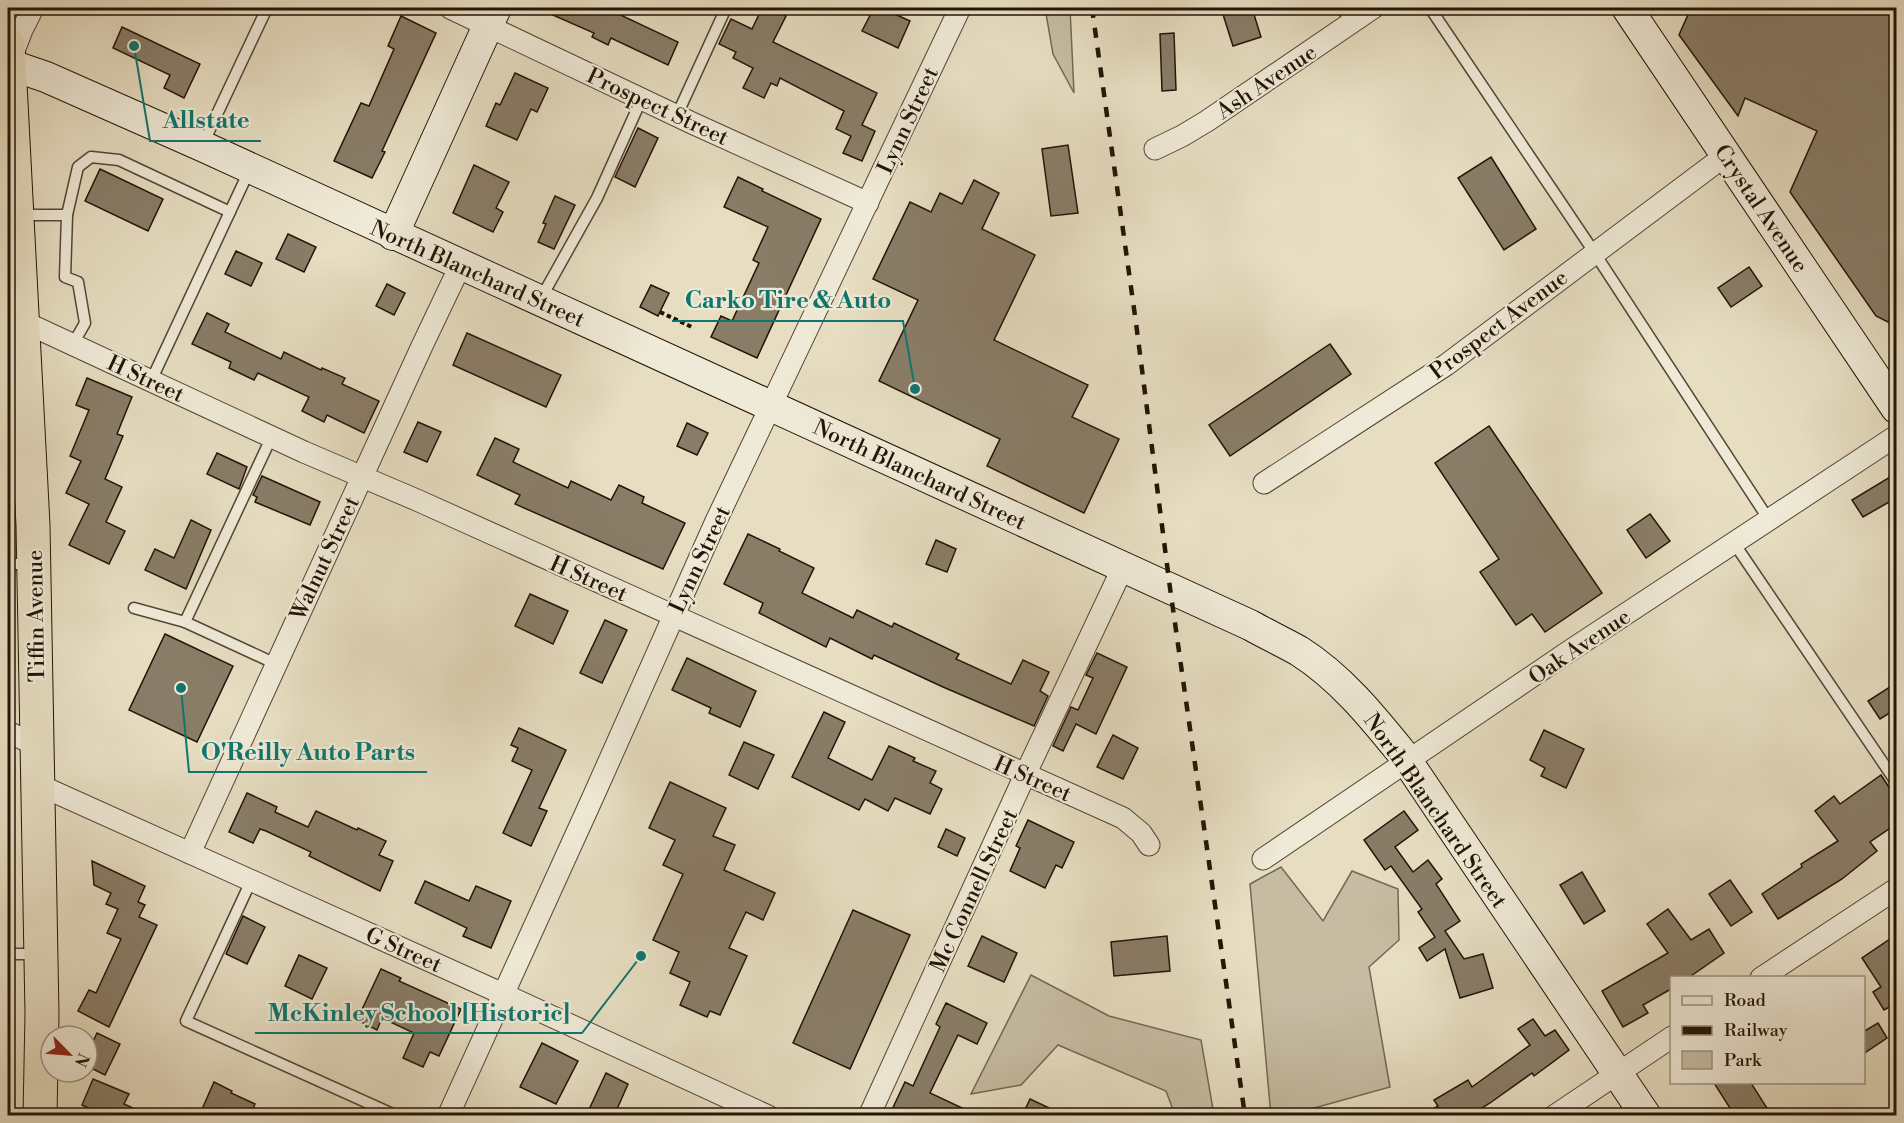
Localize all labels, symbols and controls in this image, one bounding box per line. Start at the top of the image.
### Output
street label: Ash Avenue [1211,39,1322,126]
street label: Prospect Street [582,63,733,152]
street label: Lynn Street [872,63,945,179]
callout: Allstate [150,99,261,141]
text: Allstate [161,106,250,136]
street label: Crystal Avenue [1708,140,1814,278]
street label: North Blanchard Street [366,215,589,334]
street label: Prospect Avenue [1424,264,1573,386]
callout: Carko Tire & Auto [672,279,903,321]
text: Carko Tire & Auto [685,286,891,316]
street label: H Street [103,350,188,409]
street label: North Blanchard Street [809,414,1030,537]
street label: Walnut Street [284,492,366,626]
street label: Lynn Street [664,502,737,618]
street label: Tiffin Avenue [22,549,51,682]
street label: H Street [545,550,631,608]
street label: Oak Avenue [1524,603,1636,691]
street label: North Blanchard Street [1357,708,1512,914]
callout: O'Reilly Auto Parts [189,730,427,772]
text: O'Reilly Auto Parts [201,738,415,768]
street label: H Street [989,750,1075,808]
street label: Mc Connell Street [925,804,1024,977]
street label: G Street [361,922,446,979]
legend [1670,976,1865,1084]
text: Road [1724,989,1767,1012]
callout: McKinley School [Historic] [255,991,582,1033]
text: McKinley School [Historic] [268,999,570,1029]
text: Railway [1724,1019,1788,1042]
north arrow [39,1024,99,1084]
text: Park [1724,1049,1763,1072]
text: N [70,1050,93,1070]

